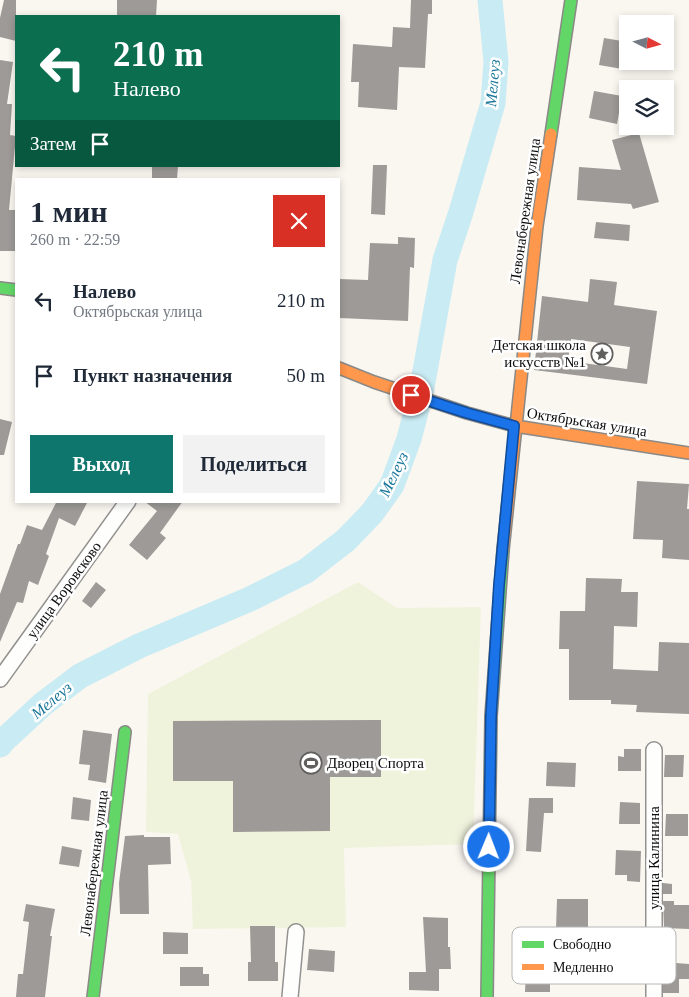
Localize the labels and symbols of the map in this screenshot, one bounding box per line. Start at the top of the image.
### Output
north arrow [619,15,674,70]
water label: Мелеуз [482,59,504,108]
street label: Левонабережная улица [507,137,543,285]
place label: Детская школа искусств №1 [492,337,586,370]
place icon: Детская школа искусств №1 [590,342,614,366]
pin [390,374,432,416]
street label: Октябрьская улица [526,405,648,439]
water label: Мелеуз [375,449,412,501]
street label: улица Воровсково [24,539,104,641]
water label: Мелеуз [27,679,76,724]
sports icon: Дворец Спорта [299,751,323,775]
place label: Дворец Спорта [327,755,424,771]
street label: Левонабережная улица [77,789,111,937]
street label: улица Калинина [646,806,662,910]
position arrow [462,820,514,872]
legend [512,927,676,984]
text: Свободно [553,937,611,952]
text: Медленно [553,960,614,975]

